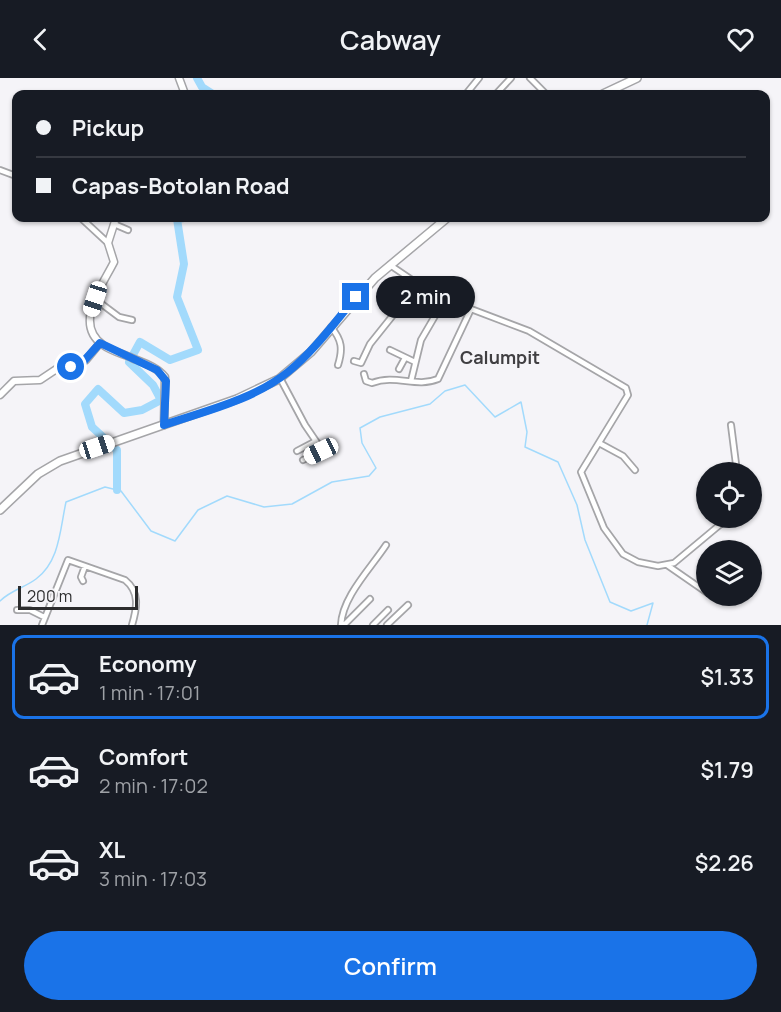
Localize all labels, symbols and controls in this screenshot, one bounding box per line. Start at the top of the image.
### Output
text: Cabway [340,21,441,58]
icon: back [24,23,57,56]
icon: heart [724,23,757,56]
text: Pickup [72,113,144,143]
text: Capas-Botolan Road [72,171,290,201]
callout: 2 min [377,276,476,318]
car [81,279,109,319]
route end [342,283,369,310]
text: 2 min [400,283,451,310]
district label: Calumpit [460,345,540,369]
route start [57,353,84,380]
car [77,433,117,461]
car [301,435,341,467]
map controls [696,462,762,606]
button: locate [696,462,762,528]
button: layers [696,540,762,606]
scale bar [18,583,138,610]
text: 200 m [27,585,72,607]
text: Economy [99,649,197,679]
icon: car [27,650,81,704]
text: $1.33 [701,662,754,692]
text: 1 min · 17:01 [99,679,201,706]
text: Comfort [99,742,188,772]
icon: car [27,743,81,797]
text: $1.79 [701,755,754,785]
text: 2 min · 17:02 [99,772,208,799]
text: XL [99,835,125,865]
icon: car [27,836,81,890]
text: $2.26 [695,848,754,878]
text: 3 min · 17:03 [99,865,207,892]
button: Confirm [24,931,757,1000]

